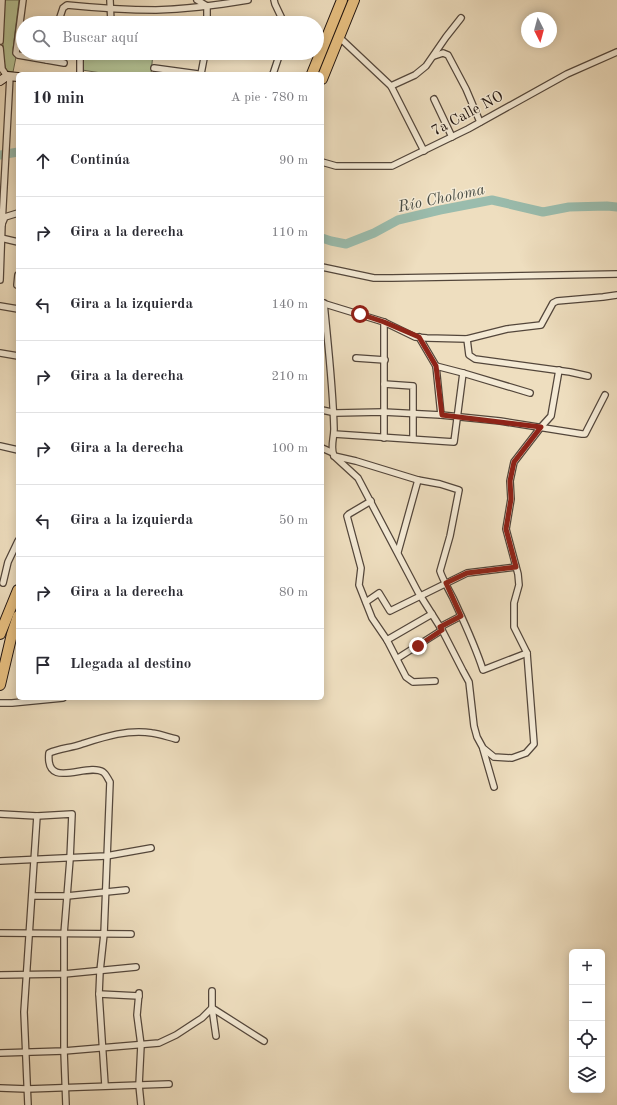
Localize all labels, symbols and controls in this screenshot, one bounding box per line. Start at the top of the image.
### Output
north arrow [521,12,557,48]
search box [16,16,324,60]
icon: search [30,27,52,49]
text: Buscar aquí [62,31,138,46]
street label: 7a Calle NO [429,89,506,139]
text: 10 min [32,90,85,107]
text: A pie · 780 m [231,91,308,104]
icon: ahead [32,150,54,172]
text: Continúa [70,153,130,168]
text: 90 m [279,154,308,167]
water label: Río Choloma [395,182,487,216]
icon: right [32,222,54,244]
text: Gira a la derecha [70,225,184,240]
text: 110 m [271,226,308,239]
icon: left [32,294,54,316]
text: Gira a la izquierda [70,297,193,312]
text: 140 m [271,298,308,311]
route start [351,305,369,323]
icon: right [32,366,54,388]
text: Gira a la derecha [70,369,184,384]
text: 210 m [271,370,308,383]
icon: right [32,438,54,460]
text: Gira a la derecha [70,441,184,456]
text: 100 m [271,442,308,455]
icon: left [32,510,54,532]
text: Gira a la izquierda [70,513,193,528]
text: 50 m [279,514,308,527]
icon: right [32,582,54,604]
text: Gira a la derecha [70,585,184,600]
text: 80 m [279,586,308,599]
route end [409,637,427,655]
icon: arrive [32,654,54,676]
text: Llegada al destino [70,657,191,672]
map controls [569,949,605,1093]
button: + [569,949,605,985]
button: − [569,985,605,1021]
button: locate [569,1021,605,1057]
button: layers [569,1057,605,1093]

